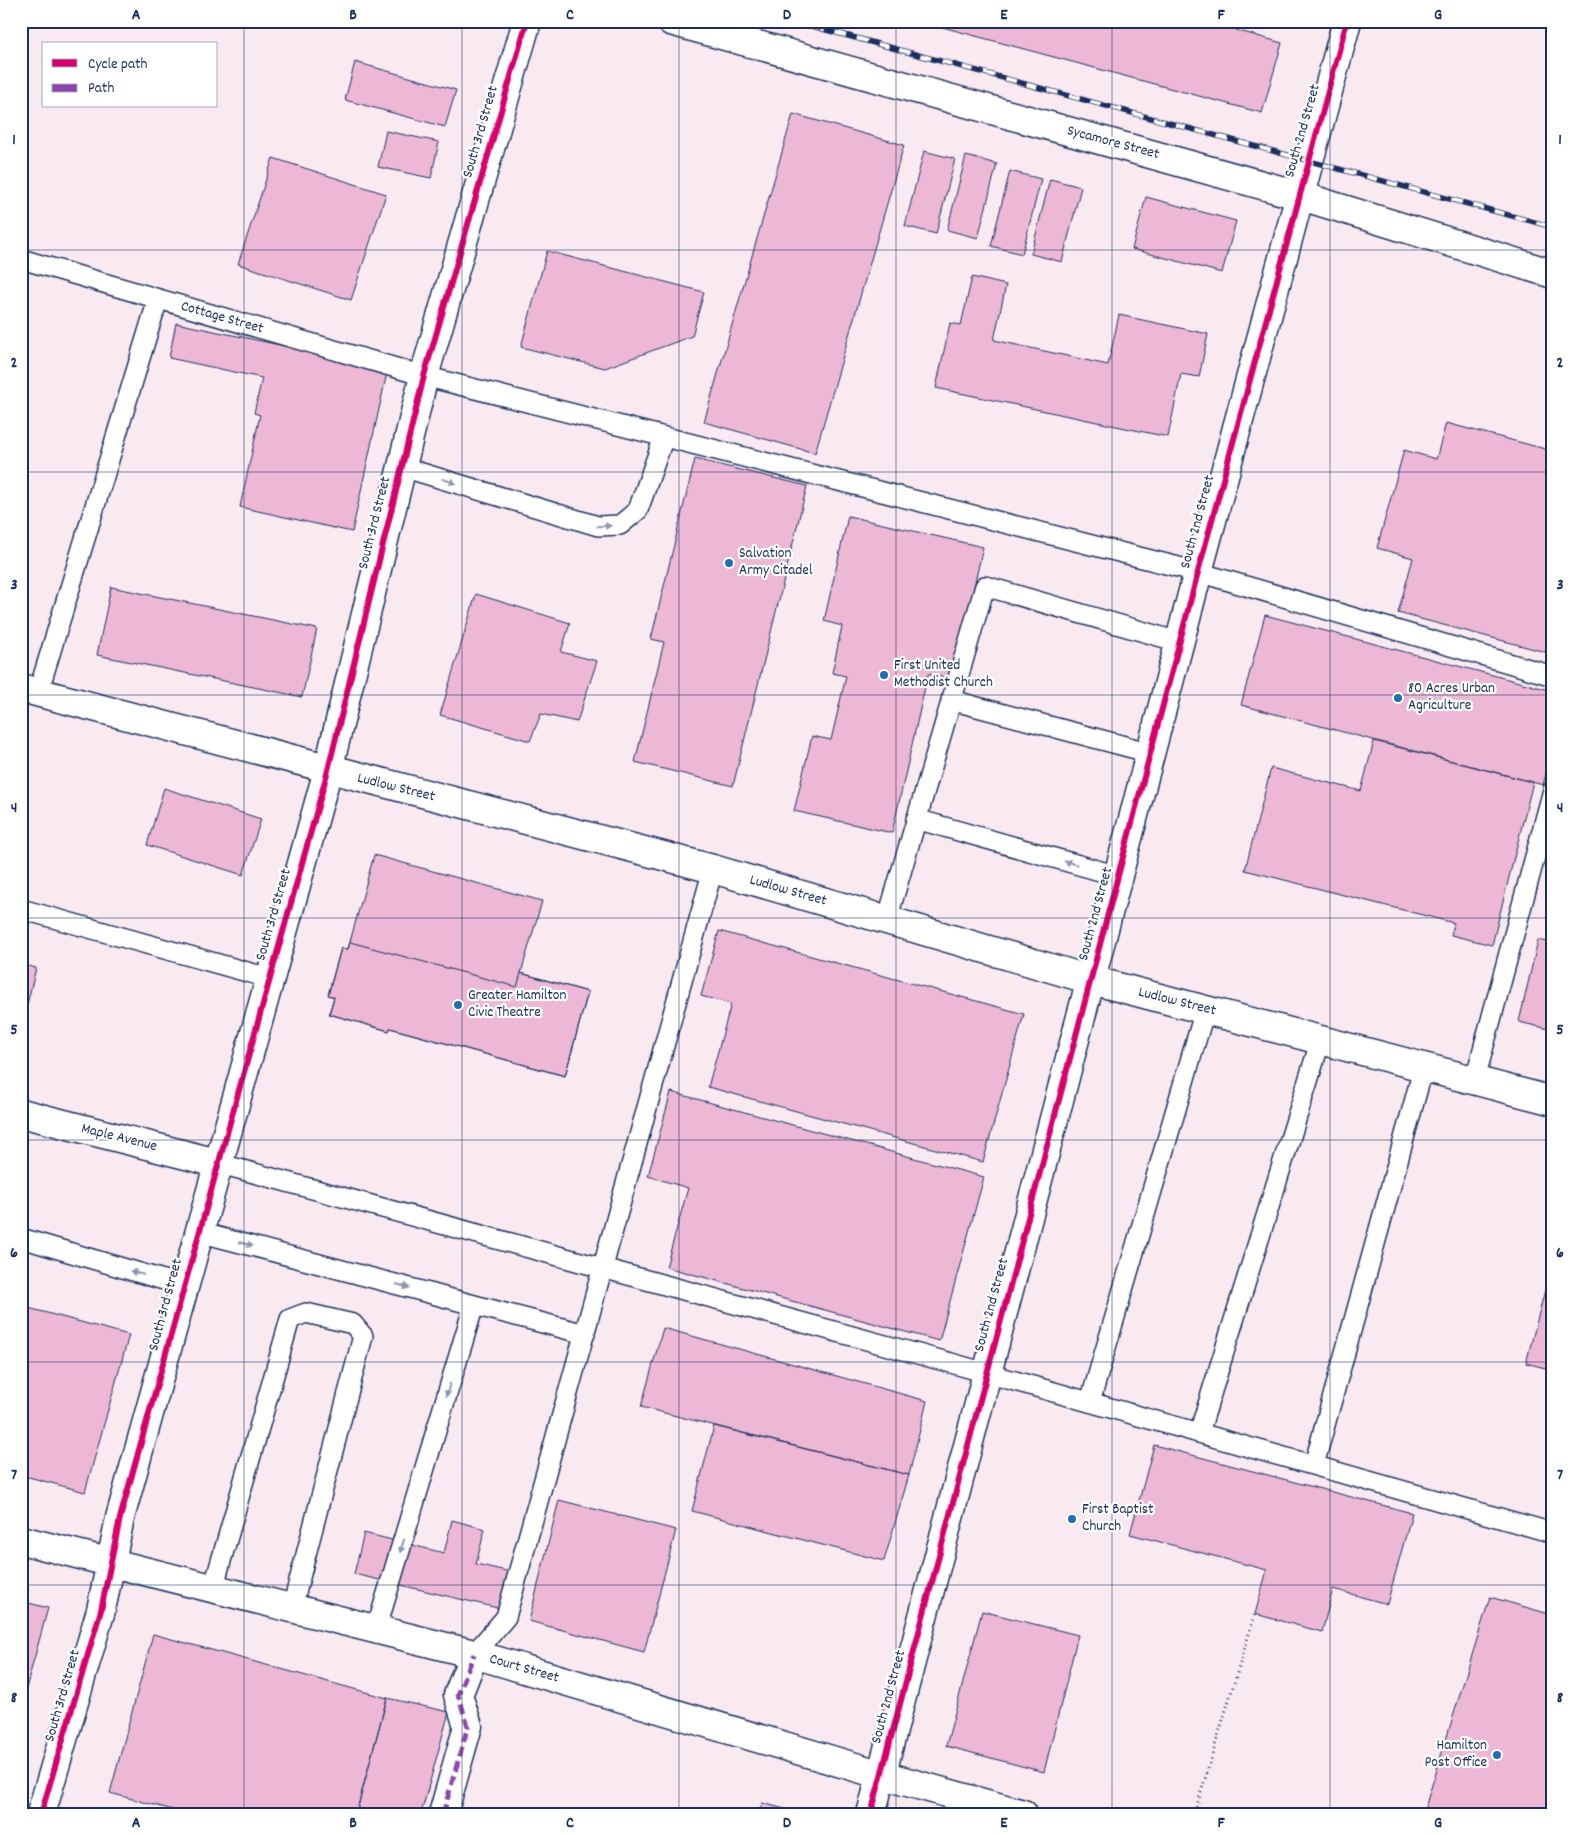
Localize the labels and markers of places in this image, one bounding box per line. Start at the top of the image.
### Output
place label: Salvation Army Citadel [739,543,813,582]
marker: Salvation Army Citadel [723,557,735,569]
place label: First United Methodist Church [894,655,993,694]
marker: First United Methodist Church [878,669,890,681]
place label: 80 Acres Urban Agriculture [1408,678,1495,717]
marker: 80 Acres Urban Agriculture [1392,692,1404,704]
place label: Greater Hamilton Civic Theatre [468,985,566,1024]
marker: Greater Hamilton Civic Theatre [452,999,464,1011]
place label: First Baptist Church [1082,1499,1154,1538]
marker: First Baptist Church [1066,1513,1078,1525]
place label: Hamilton Post Office [1425,1735,1487,1774]
marker: Hamilton Post Office [1491,1749,1503,1761]

